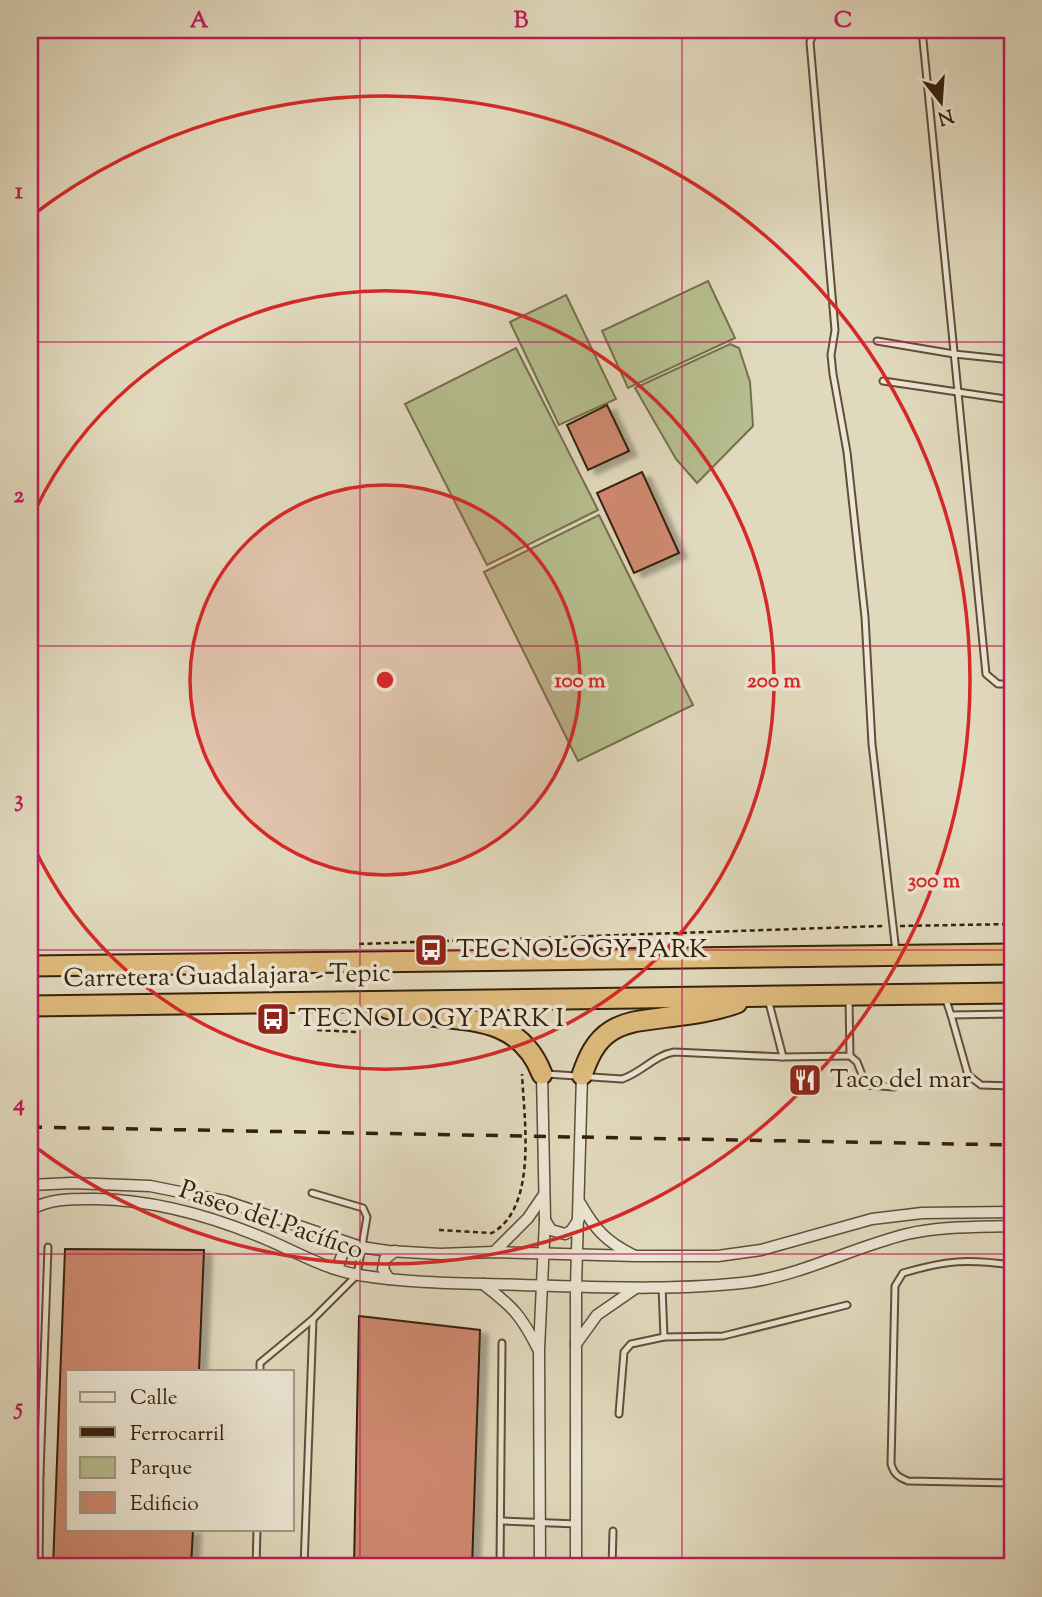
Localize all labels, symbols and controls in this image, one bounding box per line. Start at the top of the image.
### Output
text: A [190,5,209,38]
text: B [514,5,529,38]
text: C [834,5,852,38]
north arrow [906,66,976,136]
text: N [934,101,956,131]
text: 1 [15,176,23,209]
text: 2 [14,480,25,513]
text: 100 m [555,667,606,697]
text: 200 m [747,667,802,697]
centre of rings [373,668,397,692]
text: 3 [14,784,24,817]
text: 300 m [908,867,961,897]
bus stop icon: TECNOLOGY PARK [412,931,450,969]
place label: TECNOLOGY PARK [456,932,708,969]
street label: Carretera Guadalajara - Tepic [63,956,391,998]
bus stop icon: TECNOLOGY PARK I [254,1000,292,1038]
place label: TECNOLOGY PARK I [298,1001,564,1038]
restaurant icon: Taco del mar [786,1061,824,1099]
place label: Taco del mar [830,1062,971,1099]
text: 4 [12,1088,25,1121]
street label: Paseo del Pacífico [174,1172,368,1270]
legend [66,1370,294,1530]
text: Calle [130,1384,178,1414]
text: 5 [13,1392,23,1425]
text: Ferrocarril [130,1420,225,1450]
text: Parque [130,1454,192,1484]
text: Edificio [130,1490,199,1520]

